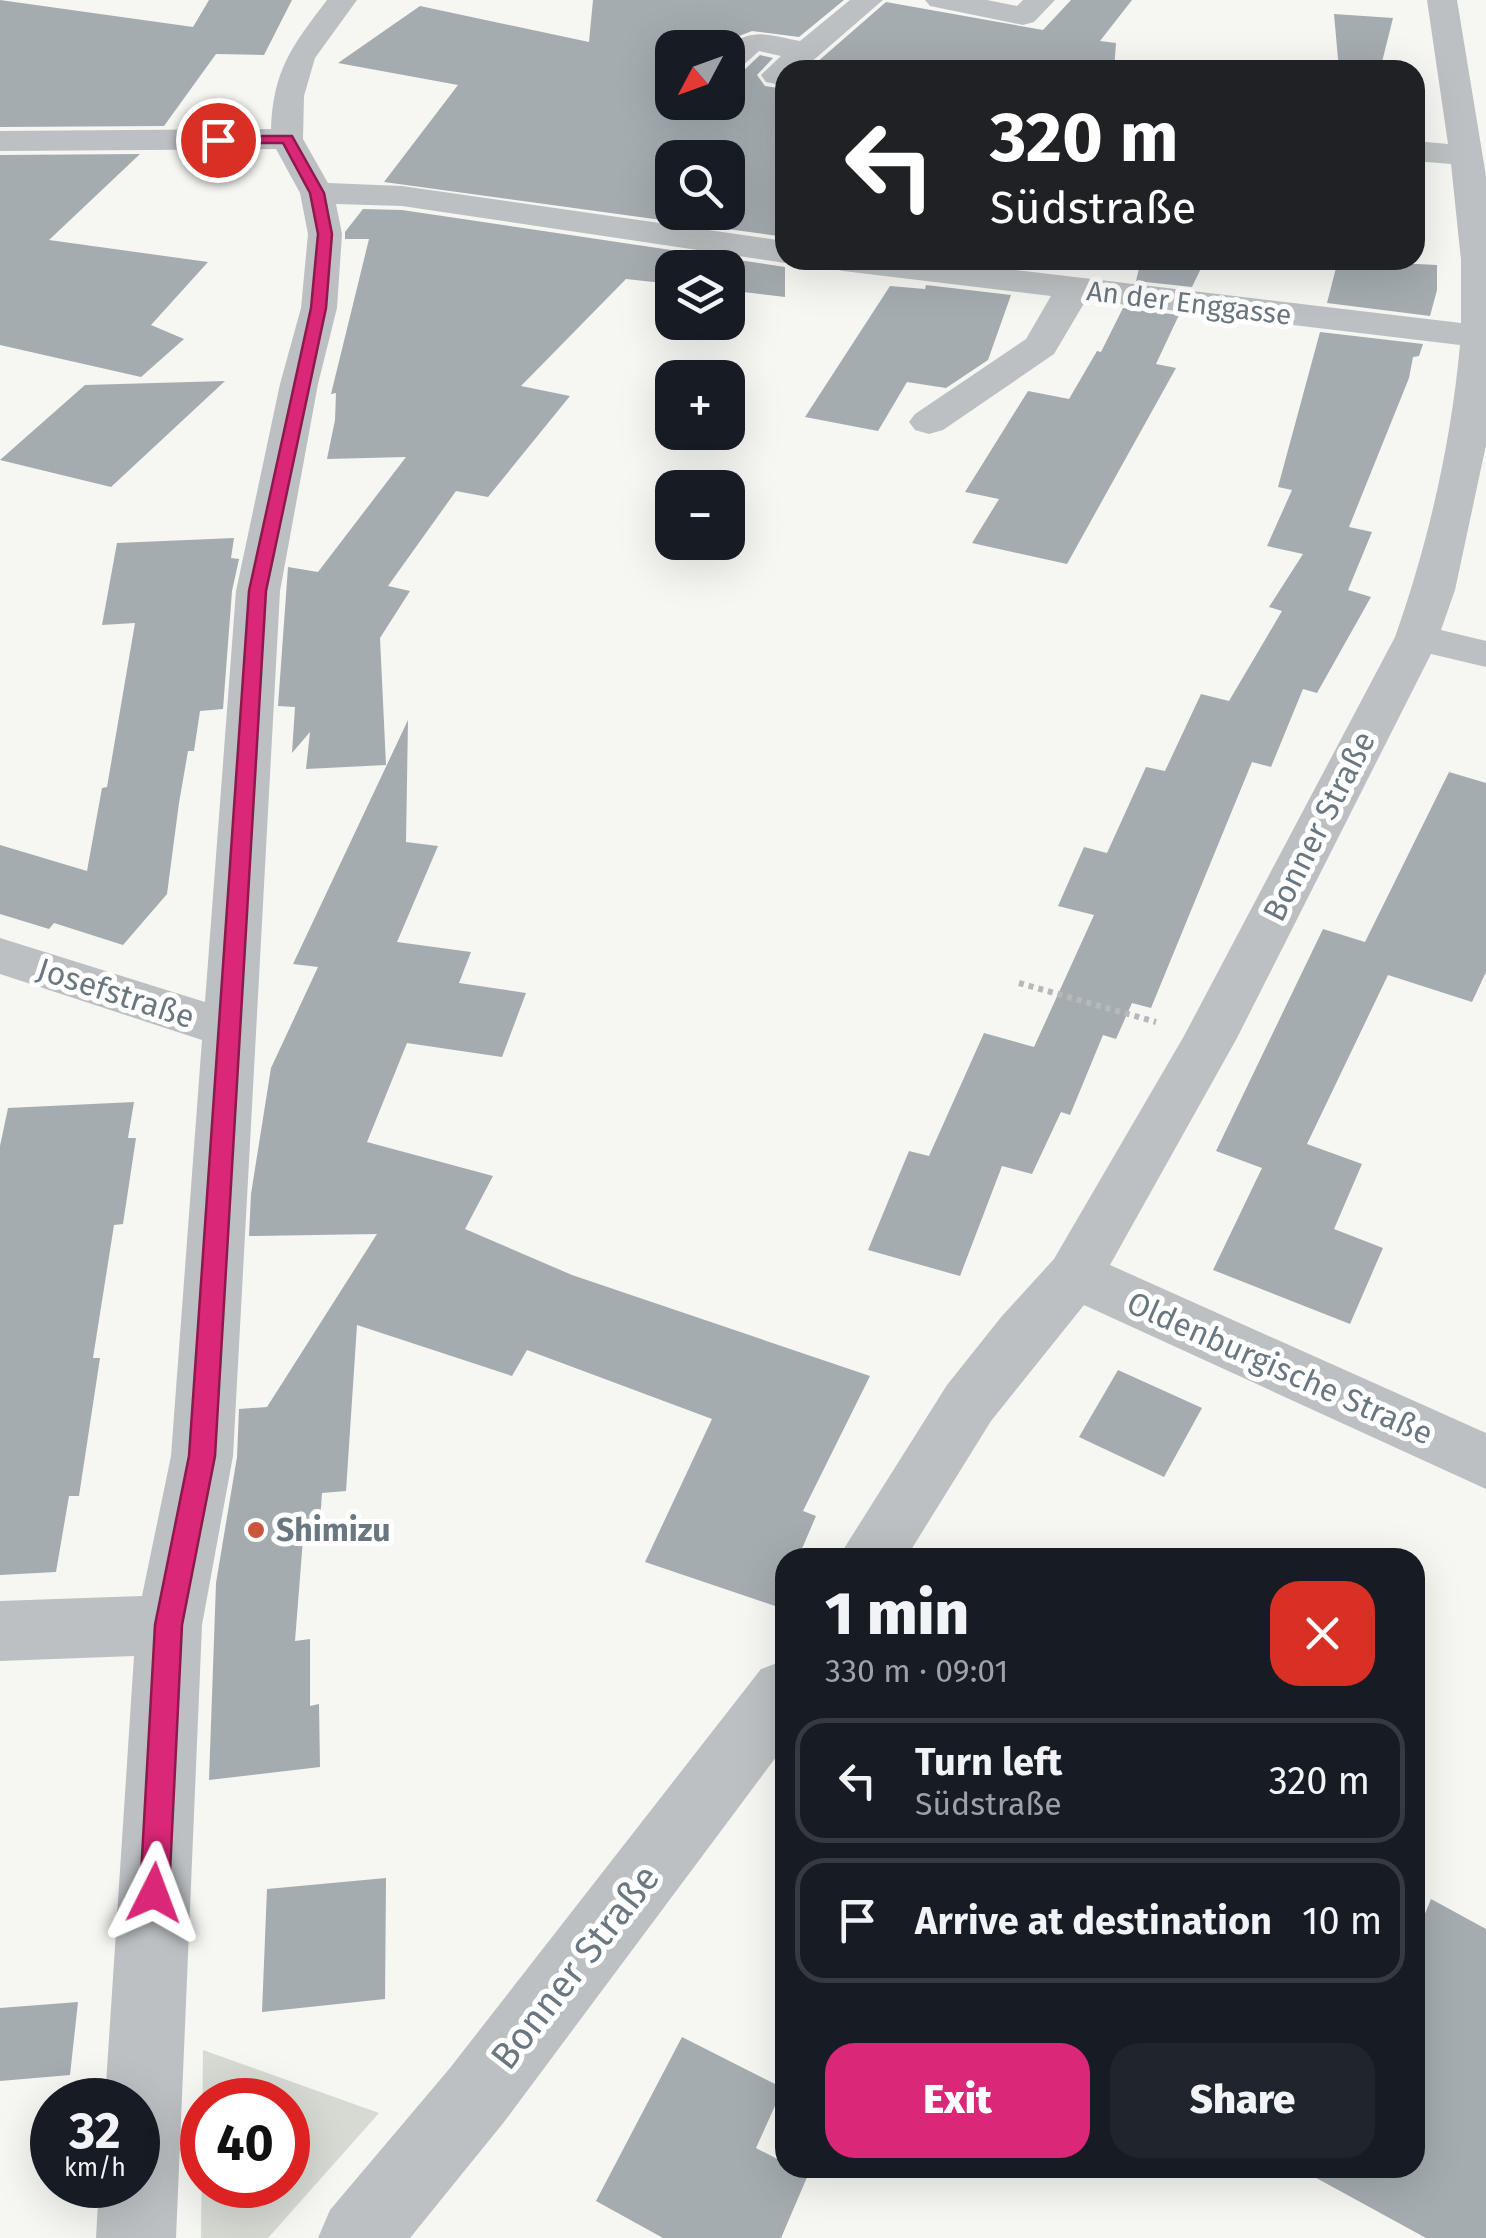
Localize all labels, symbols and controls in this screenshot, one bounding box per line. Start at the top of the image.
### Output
north arrow [655,30,745,120]
map controls [655,30,745,560]
text: 320 m [990,96,1179,180]
pin [176,98,261,183]
icon: left [825,100,955,230]
icon: arrive [191,113,246,168]
button: search [655,140,745,230]
text: Südstraße [990,181,1196,235]
button: layers [655,250,745,340]
street label: An der Enggasse [1085,274,1293,332]
button: + [655,360,745,450]
button: − [655,470,745,560]
street label: Bonner Straße [1255,725,1383,927]
street label: Josefstraße [33,950,199,1036]
street label: Oldenburgische Straße [1121,1283,1439,1453]
place label: Shimizu [276,1511,391,1549]
marker: Shimizu [245,1519,267,1541]
text: 1 min [825,1578,969,1650]
button: close [1270,1581,1375,1686]
text: 330 m · 09:01 [825,1652,1008,1690]
text: Turn left [915,1739,1062,1785]
icon: left [830,1753,885,1808]
text: 320 m [1269,1758,1370,1804]
text: Südstraße [915,1785,1062,1823]
position arrow [102,1841,206,1945]
street label: Bonner Straße [481,1856,669,2078]
icon: arrive [830,1893,885,1948]
text: Arrive at destination [915,1898,1272,1944]
text: 10 m [1302,1898,1382,1944]
button: Exit [825,2043,1090,2158]
button: Share [1110,2043,1375,2158]
speed limit sign: 40 [180,2078,310,2208]
text: 32 [69,2101,121,2161]
text: km/h [64,2153,126,2183]

